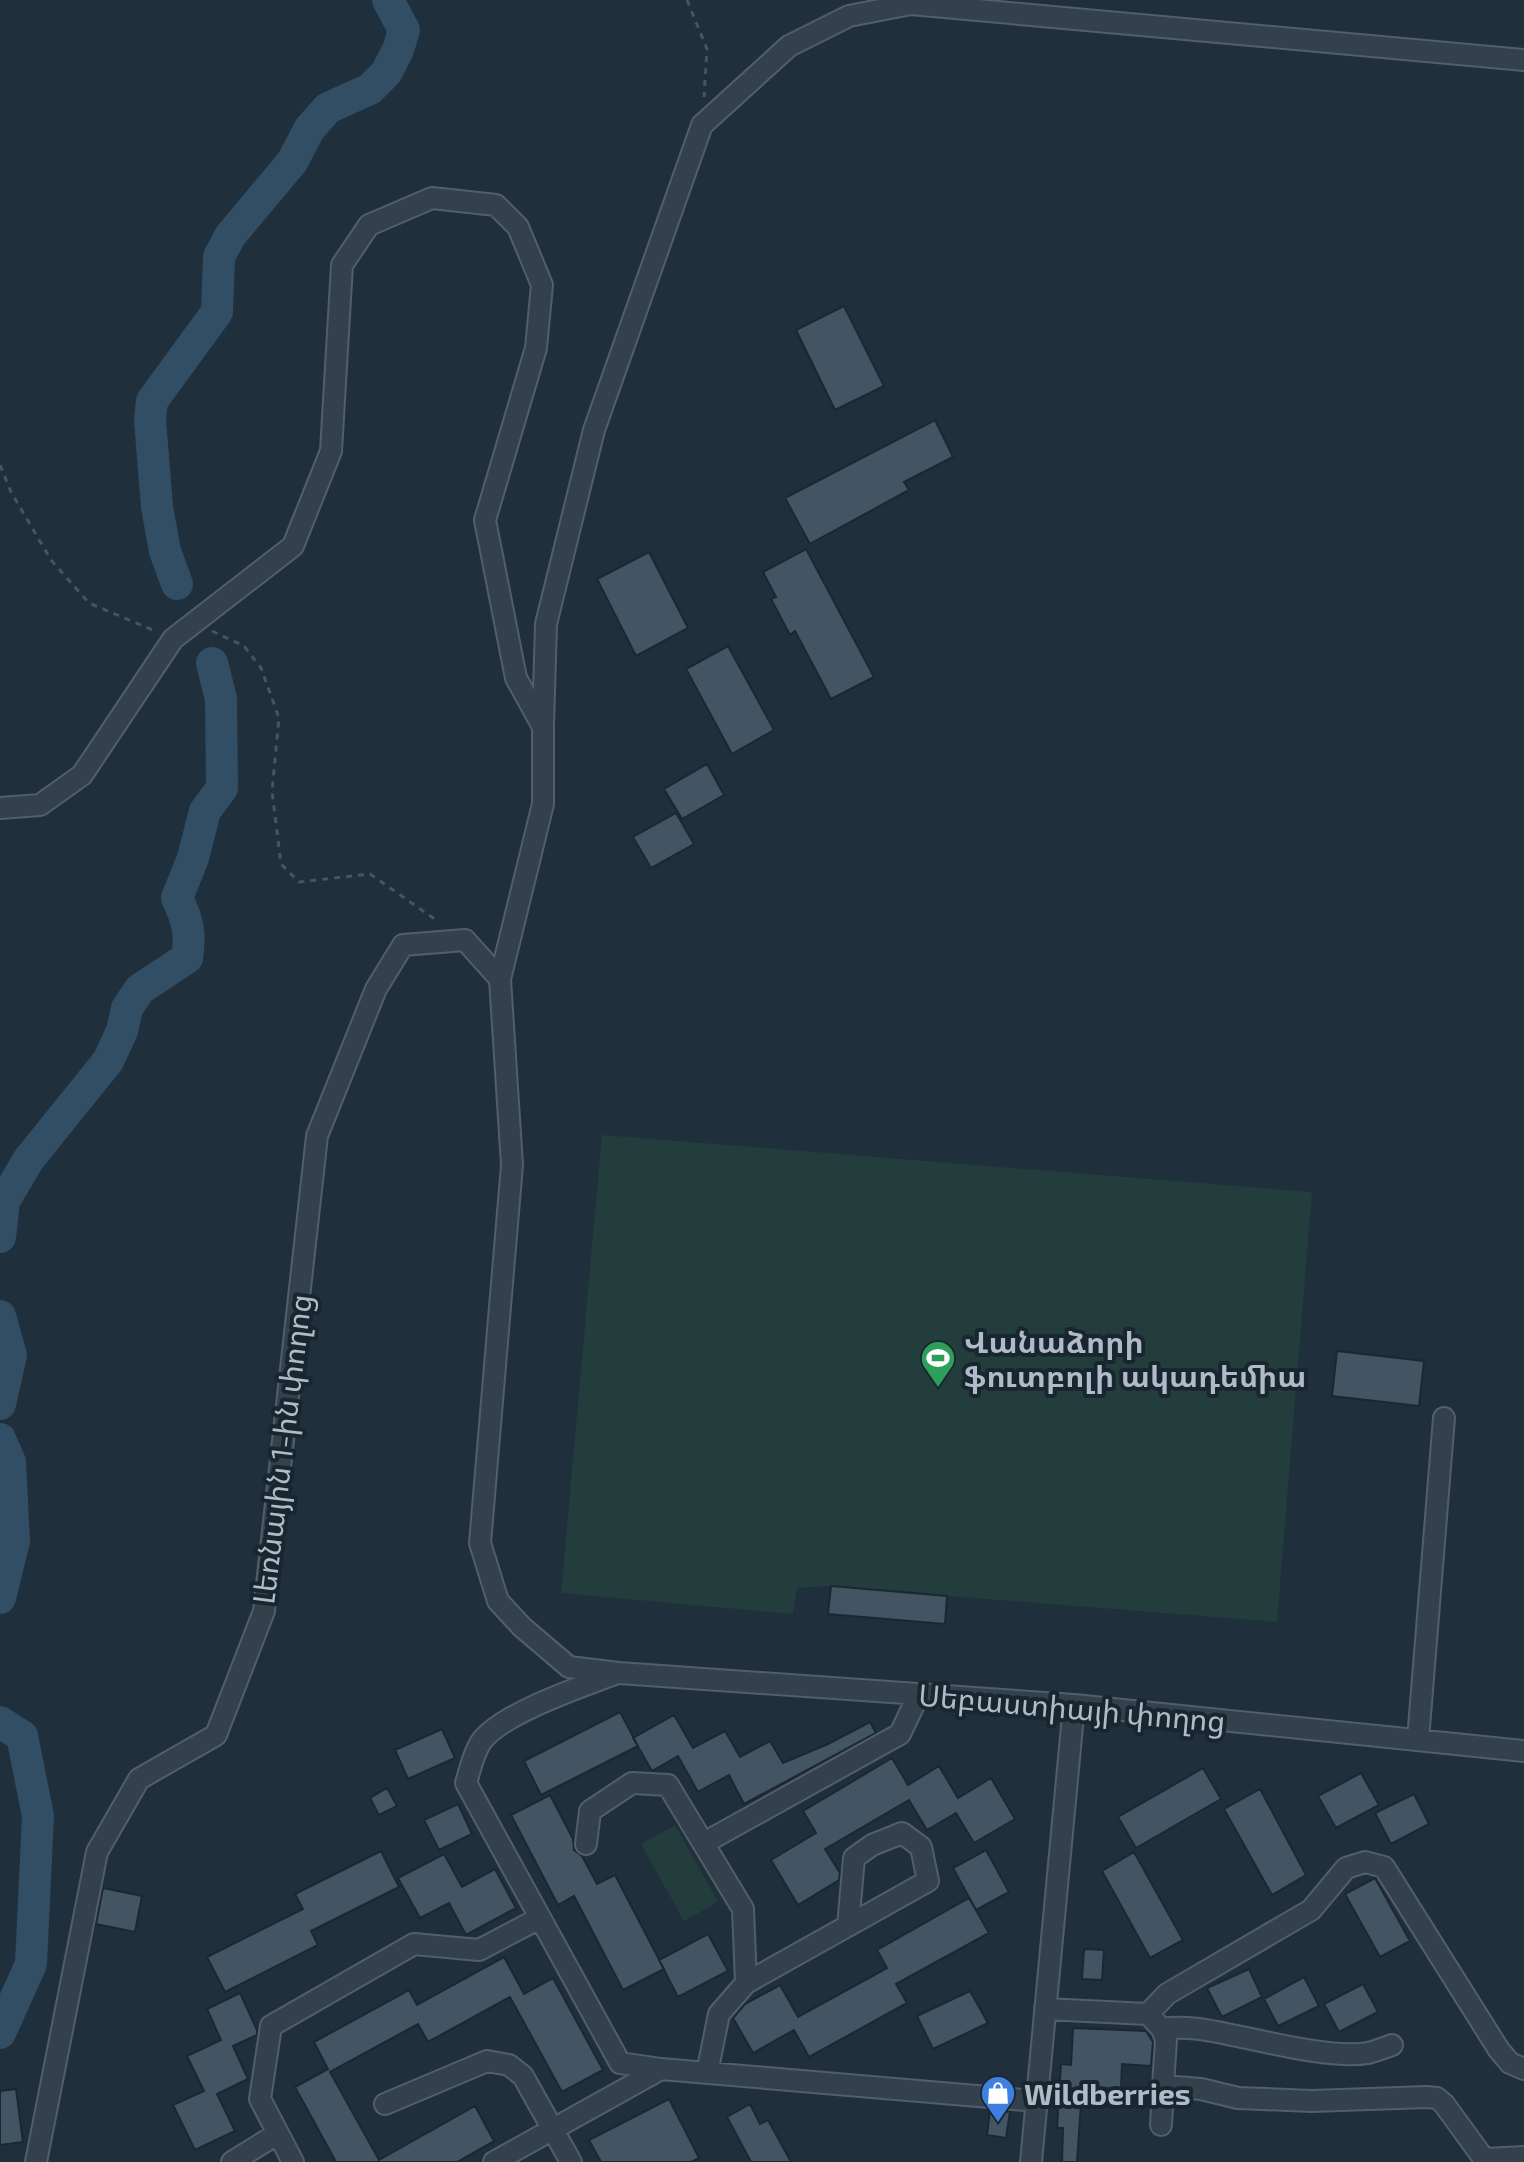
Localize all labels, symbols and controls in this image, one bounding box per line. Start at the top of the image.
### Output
street label: Լեռնային 1-ին փողոց [244,1292,319,1606]
place label: Վանաձորի ֆուտբոլի ակադեմիա [964,1323,1306,1394]
sports icon: Վանաձորի ֆուտբոլի ակադեմիա [919,1339,957,1389]
street label: Սեբաստիայի փողոց [917,1676,1227,1739]
shop icon: Wildberries [979,2074,1017,2124]
place label: Wildberries [1024,2075,1191,2111]

